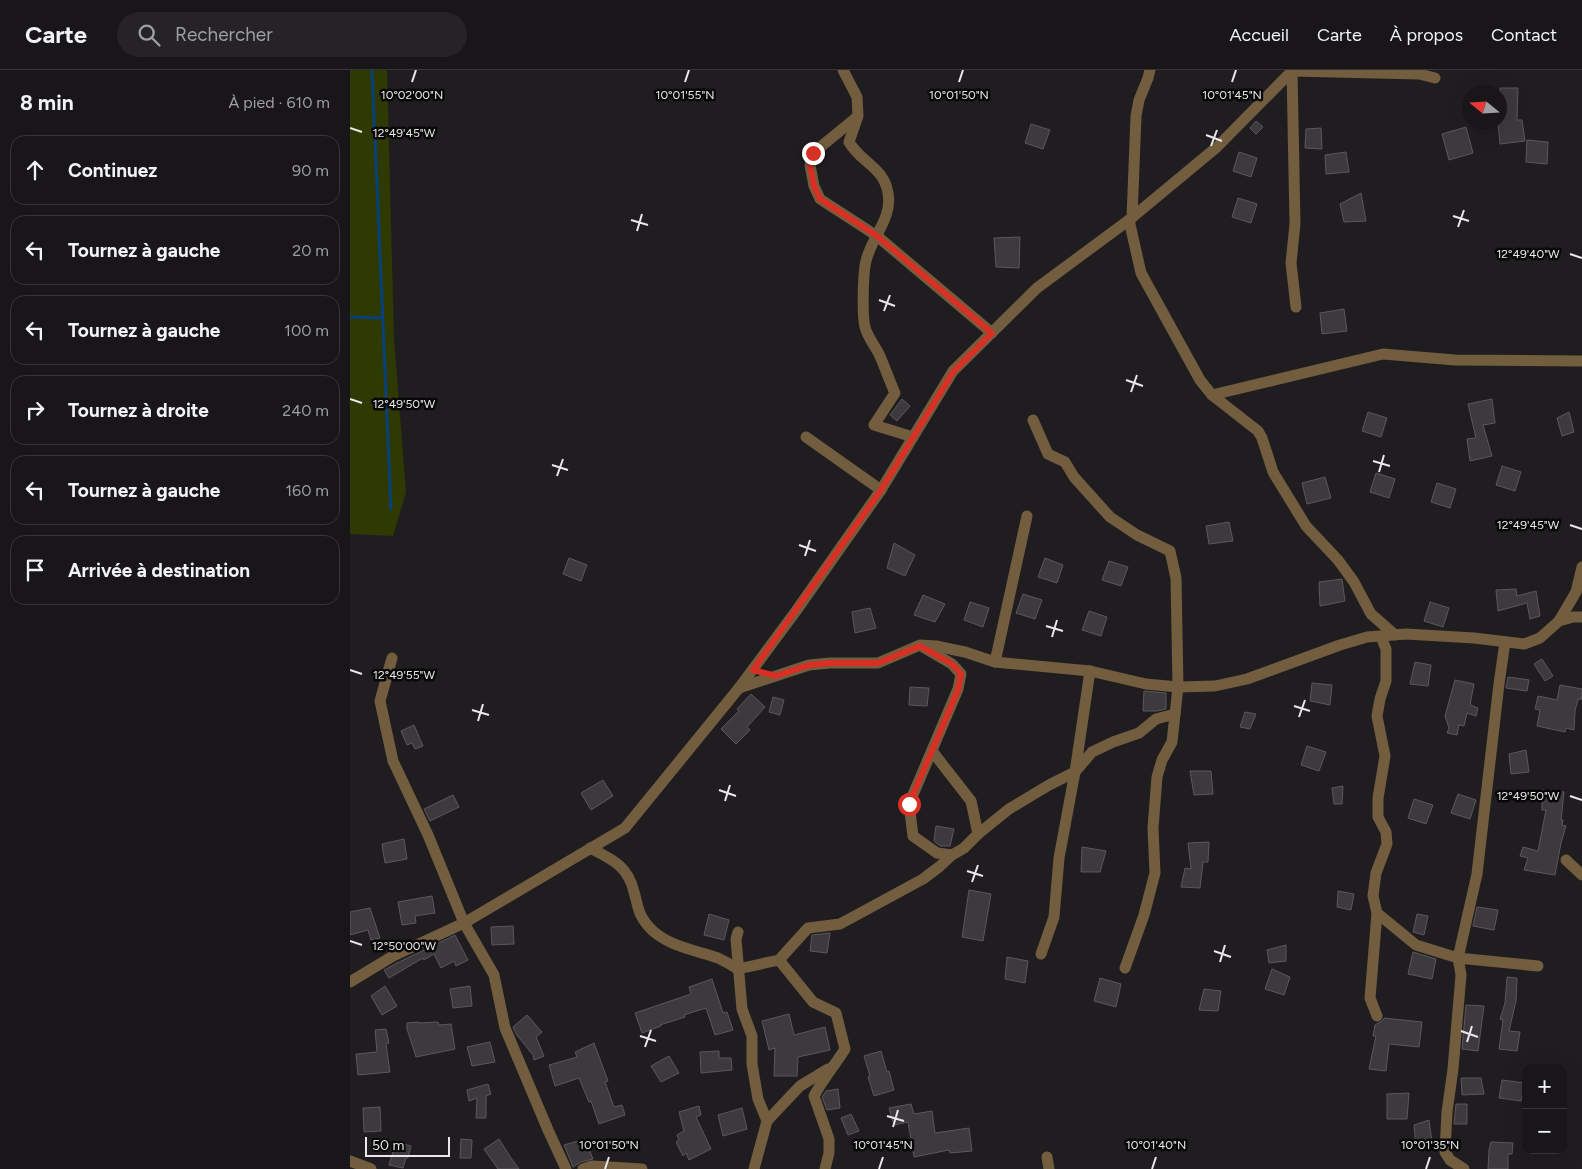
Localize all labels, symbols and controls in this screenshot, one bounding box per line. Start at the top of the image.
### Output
search box [117,12,467,57]
text: Carte [25,20,87,49]
icon: search [135,21,163,49]
text: Rechercher [175,23,273,46]
text: Accueil [1229,24,1289,46]
text: Carte [1317,24,1362,46]
text: À propos [1390,24,1463,46]
text: Contact [1491,24,1557,46]
north arrow [1462,85,1507,130]
text: 10°02'00"N [381,88,443,102]
text: 10°01'55"N [655,88,715,102]
text: 10°01'50"N [929,88,989,102]
text: 10°01'45"N [1202,88,1262,102]
text: 8 min [20,90,74,115]
text: À pied · 610 m [228,93,330,112]
text: 12°49'45"W [373,126,436,140]
route end [802,142,825,165]
icon: ahead [21,156,49,184]
text: Continuez [68,159,157,182]
text: 90 m [292,161,329,180]
icon: left [21,236,49,264]
text: Tournez à gauche [68,239,220,262]
text: 20 m [292,241,329,260]
text: 12°49'40"W [1496,247,1560,261]
icon: left [21,316,49,344]
text: Tournez à gauche [68,319,220,342]
text: 100 m [284,321,329,340]
icon: right [21,396,49,424]
text: 12°49'50"W [373,397,436,411]
text: Tournez à droite [68,399,209,422]
text: 240 m [282,401,329,420]
icon: left [21,476,49,504]
text: Tournez à gauche [68,479,220,502]
text: 160 m [286,481,329,500]
text: 12°49'45"W [1497,518,1560,532]
icon: arrive [21,556,49,584]
text: Arrivée à destination [68,559,250,582]
text: 12°49'55"W [373,668,435,682]
text: 12°49'50"W [1497,789,1560,803]
route start [898,793,921,816]
text: 12°50'00"W [372,939,436,953]
map controls [1522,1064,1567,1154]
button: + [1522,1064,1567,1109]
button: − [1522,1109,1567,1154]
scale bar [365,1134,450,1157]
text: 50 m [372,1137,404,1154]
text: 10°01'50"N [579,1138,639,1152]
text: 10°01'45"N [853,1138,913,1152]
text: 10°01'40"N [1126,1138,1186,1152]
text: 10°01'35"N [1401,1138,1459,1152]

